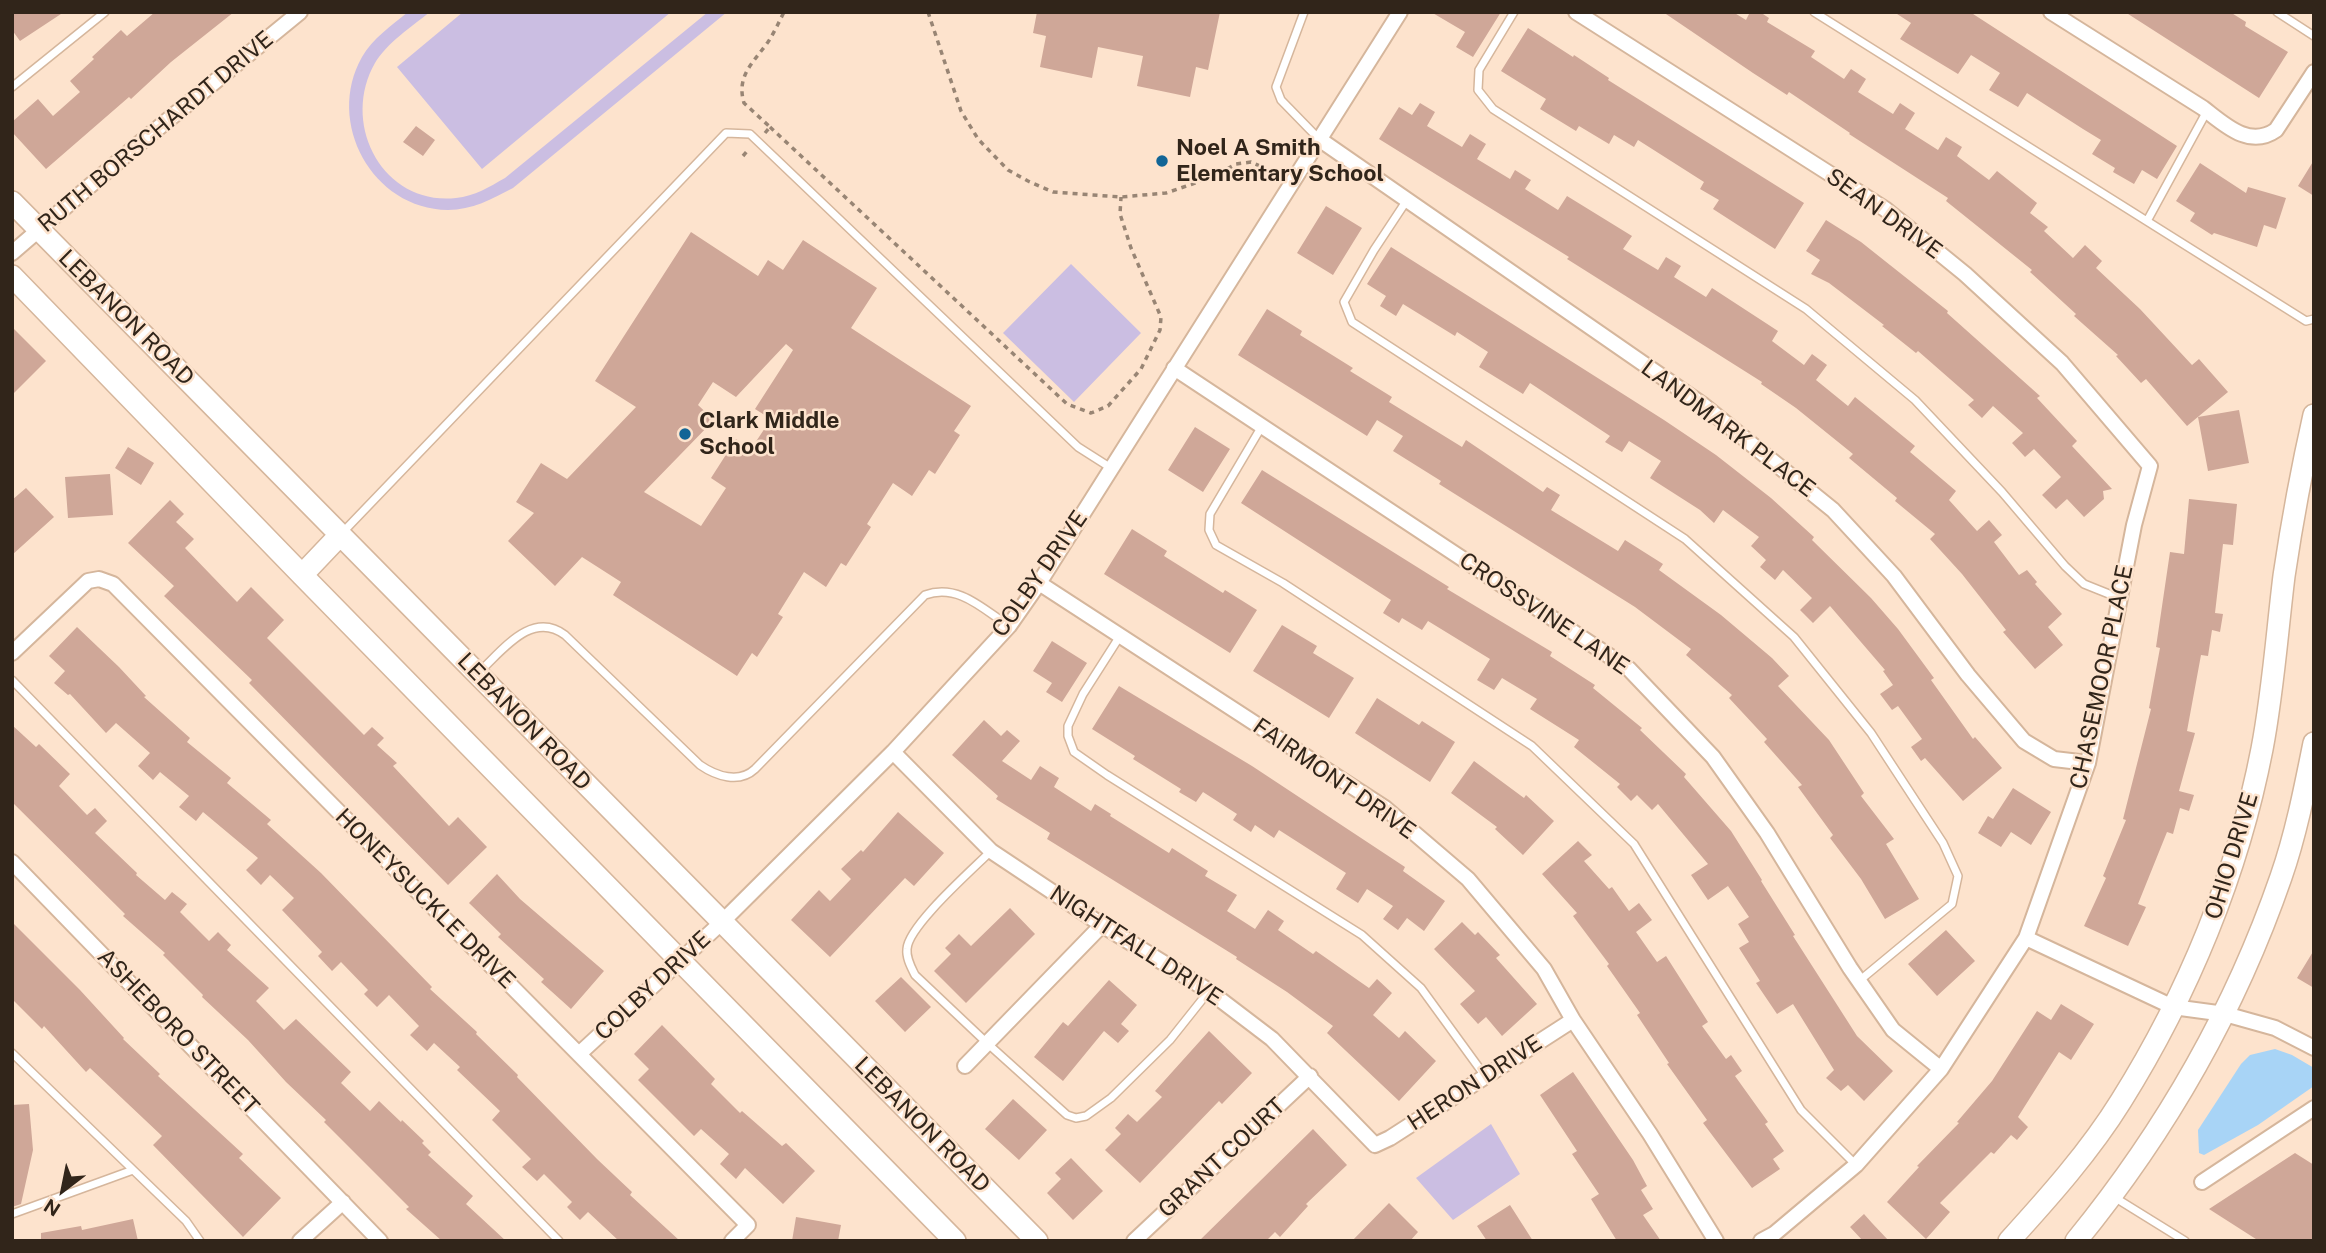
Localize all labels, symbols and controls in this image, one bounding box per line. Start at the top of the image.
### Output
street label: RUTH BORSCHARDT DRIVE [33,26,279,238]
place label: Noel A Smith Elementary School [1176,134,1384,188]
marker: Noel A Smith Elementary School [1154,153,1170,169]
street label: SEAN DRIVE [1821,163,1947,265]
street label: LEBANON ROAD [53,245,199,391]
street label: LANDMARK PLACE [1636,355,1820,503]
place label: Clark Middle School [699,407,839,461]
marker: Clark Middle School [677,426,693,442]
street label: COLBY DRIVE [986,506,1094,642]
street label: CROSSVINE LANE [1454,547,1634,681]
street label: CHASEMOOR PLACE [2065,562,2139,792]
street label: LEBANON ROAD [451,648,597,796]
street label: FAIRMONT DRIVE [1247,713,1421,845]
street label: OHIO DRIVE [2200,789,2264,923]
street label: HONEYSUCKLE DRIVE [329,803,521,995]
street label: NIGHTFALL DRIVE [1044,880,1228,1012]
street label: COLBY DRIVE [590,926,716,1046]
street label: ASHEBORO STREET [92,943,264,1121]
street label: HERON DRIVE [1403,1029,1547,1137]
street label: LEBANON ROAD [849,1052,995,1198]
street label: GRANT COURT [1153,1092,1291,1224]
north arrow [28,1155,98,1225]
text: N [40,1195,64,1221]

